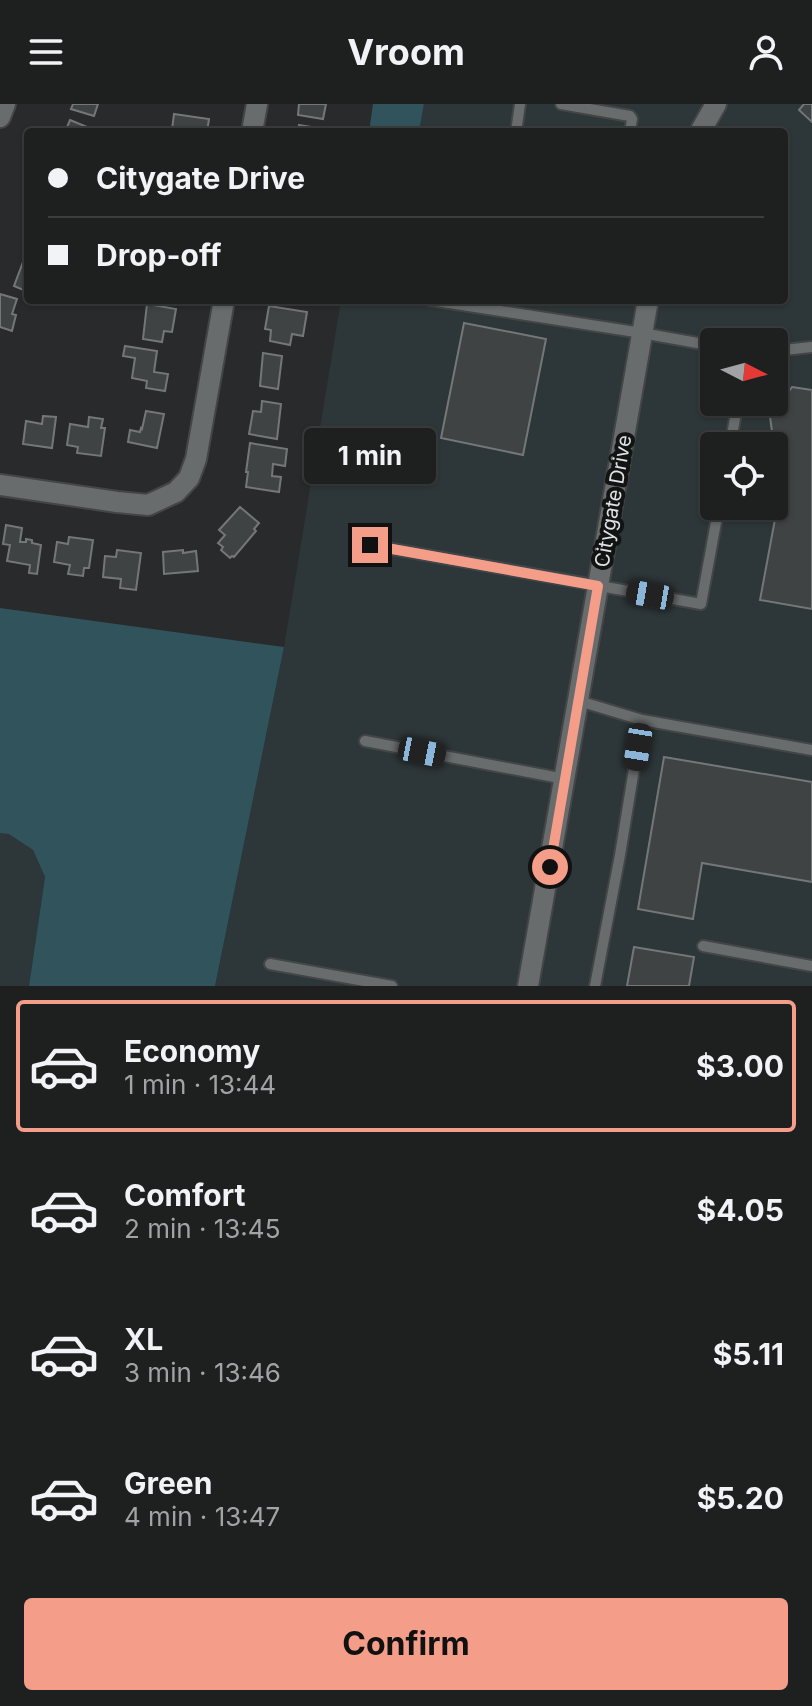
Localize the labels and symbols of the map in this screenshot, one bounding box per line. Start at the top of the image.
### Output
north arrow [700,328,788,416]
callout: 1 min [304,429,436,485]
street label: Citygate Drive [590,433,636,569]
route end [352,527,388,563]
car [624,579,676,611]
car [622,721,654,773]
car [396,736,448,768]
route start [532,849,568,885]

